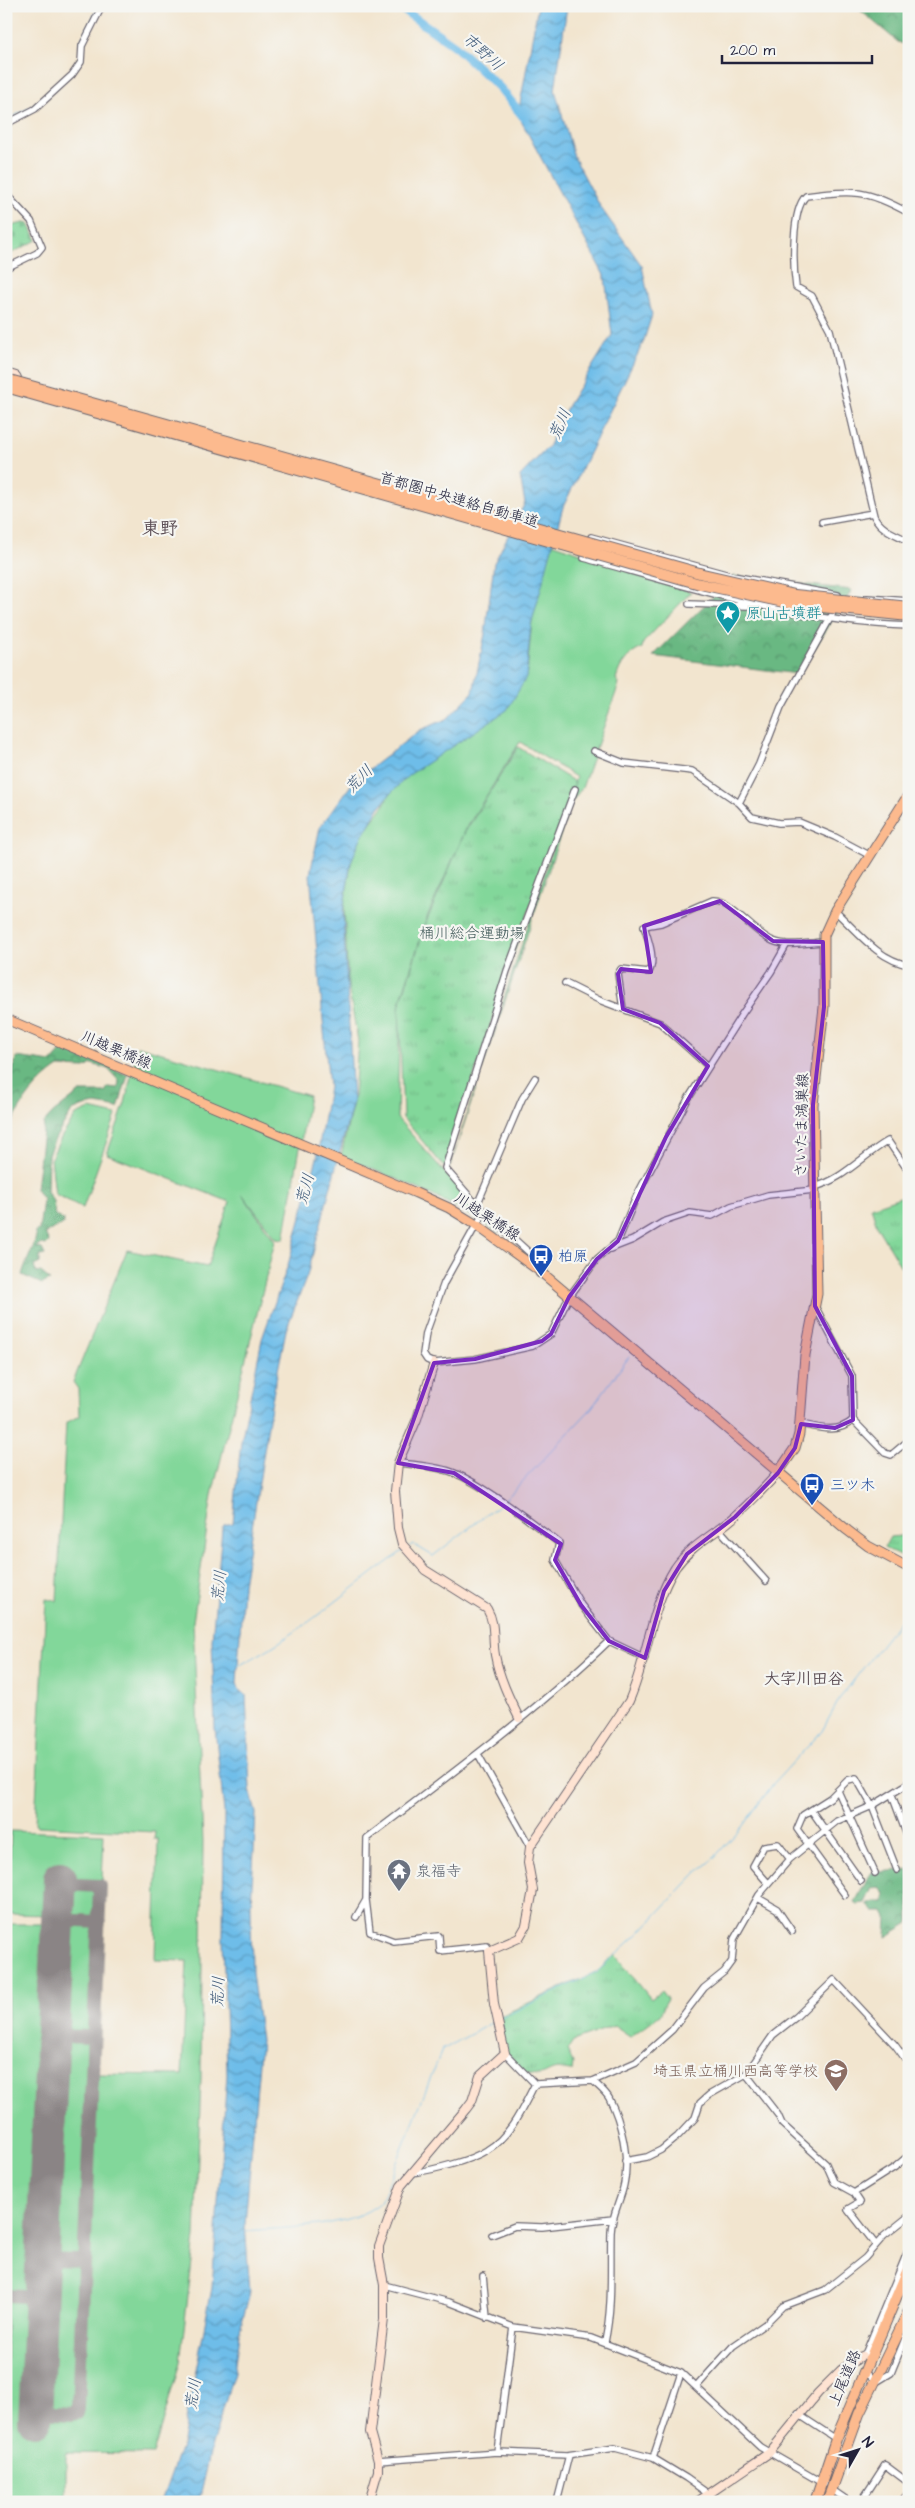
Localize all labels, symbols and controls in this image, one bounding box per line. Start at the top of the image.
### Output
water label: 市野川 [458,28,508,76]
scale bar [722,32,872,64]
text: 200 m [730,40,776,61]
water label: 荒川 [543,405,577,443]
street label: 首都圏中央連絡自動車道 [377,467,541,533]
district label: 東野 [142,516,178,541]
place icon: 原山古墳群 [715,600,741,634]
place label: 原山古墳群 [746,603,821,624]
water label: 荒川 [340,760,378,798]
park label: 桶川総合運動場 [419,923,525,944]
street label: 川越栗橋線 [77,1026,155,1074]
street label: さいたま鴻巣線 [791,1073,813,1177]
water label: 荒川 [290,1171,320,1207]
street label: 川越栗橋線 [450,1188,524,1246]
bus stop icon: 柏原 [528,1243,554,1277]
place label: 柏原 [558,1246,588,1267]
bus stop icon: 三ツ木 [799,1472,825,1506]
place label: 三ツ木 [830,1475,875,1496]
water label: 荒川 [206,1569,232,1603]
district label: 大字川田谷 [764,1668,844,1690]
temple icon: 泉福寺 [386,1858,412,1892]
place label: 泉福寺 [416,1861,461,1882]
water label: 荒川 [206,1975,230,2009]
school or university icon: 埼玉県立桶川西高等学校 [823,2058,849,2092]
place label: 埼玉県立桶川西高等学校 [653,2061,818,2082]
street label: 上尾道路 [824,2346,866,2410]
water label: 荒川 [180,2376,206,2412]
north arrow [832,2426,882,2476]
text: N [857,2433,878,2452]

